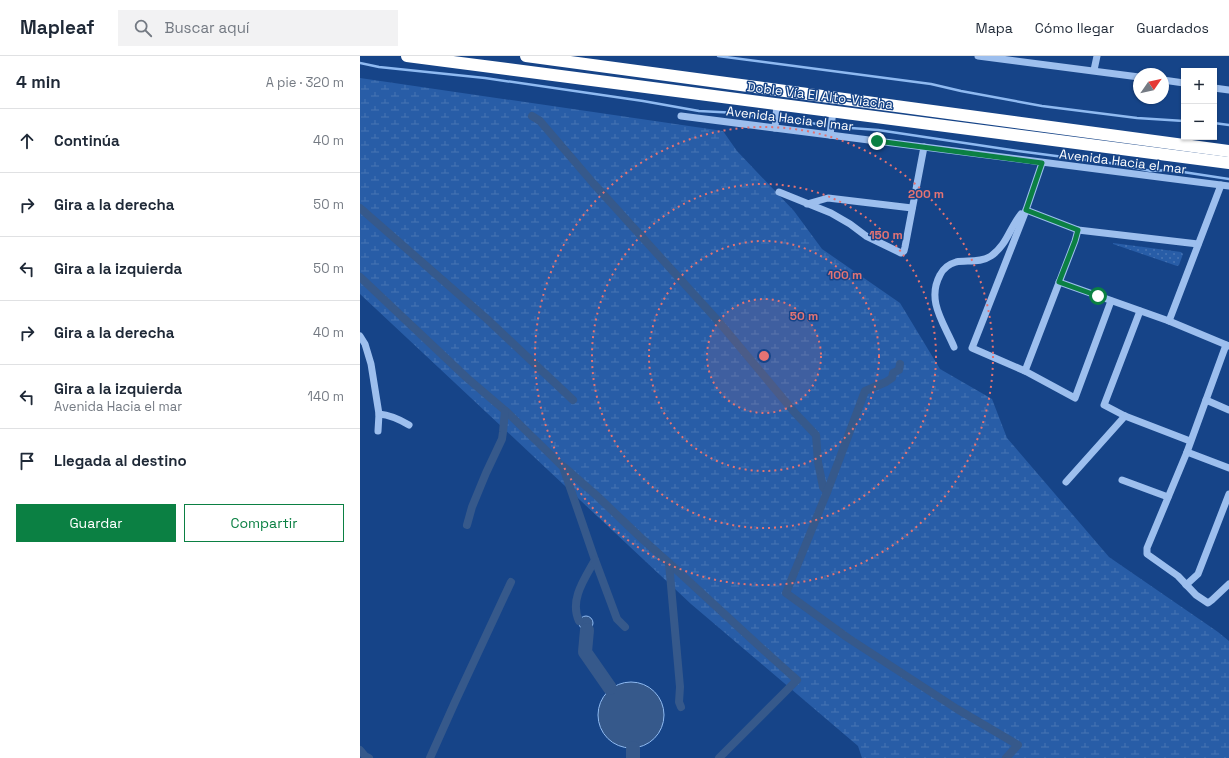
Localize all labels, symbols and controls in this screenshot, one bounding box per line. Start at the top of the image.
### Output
search box [118,10,398,46]
text: Mapleaf [20,15,94,40]
icon: search [132,17,154,39]
text: Buscar aquí [164,18,250,37]
text: Mapa [976,19,1013,37]
text: Cómo llegar [1035,19,1114,37]
text: Guardados [1136,19,1209,37]
north arrow [1133,68,1169,104]
map controls [1181,68,1217,140]
button: + [1181,68,1217,104]
text: 4 min [16,71,61,93]
text: A pie · 320 m [266,74,344,91]
street label: Doble Vía El Alto-Viacha [746,78,894,113]
street label: Avenida Hacia el mar [725,102,855,135]
button: − [1181,104,1217,140]
icon: ahead [16,130,38,152]
text: Continúa [54,131,120,150]
text: 40 m [313,132,344,149]
route end [868,132,886,150]
street label: Avenida Hacia el mar [1058,145,1188,178]
text: 200 m [908,186,944,202]
icon: right [16,194,38,216]
text: Gira a la derecha [54,195,174,214]
text: 50 m [313,196,344,213]
text: 150 m [869,227,903,243]
icon: left [16,258,38,280]
text: Gira a la izquierda [54,259,182,278]
text: 50 m [313,260,344,277]
text: 100 m [828,267,862,283]
route start [1089,287,1107,305]
text: 50 m [790,308,818,324]
icon: right [16,322,38,344]
text: Gira a la derecha [54,323,174,342]
text: 40 m [313,324,344,341]
centre of rings [757,349,771,363]
text: Gira a la izquierda [54,379,182,398]
icon: left [16,386,38,408]
text: 140 m [308,388,344,405]
text: Avenida Hacia el mar [54,398,182,415]
icon: arrive [16,450,38,472]
text: Llegada al destino [54,451,187,470]
button: Guardar [16,504,176,542]
button: Compartir [184,504,344,542]

